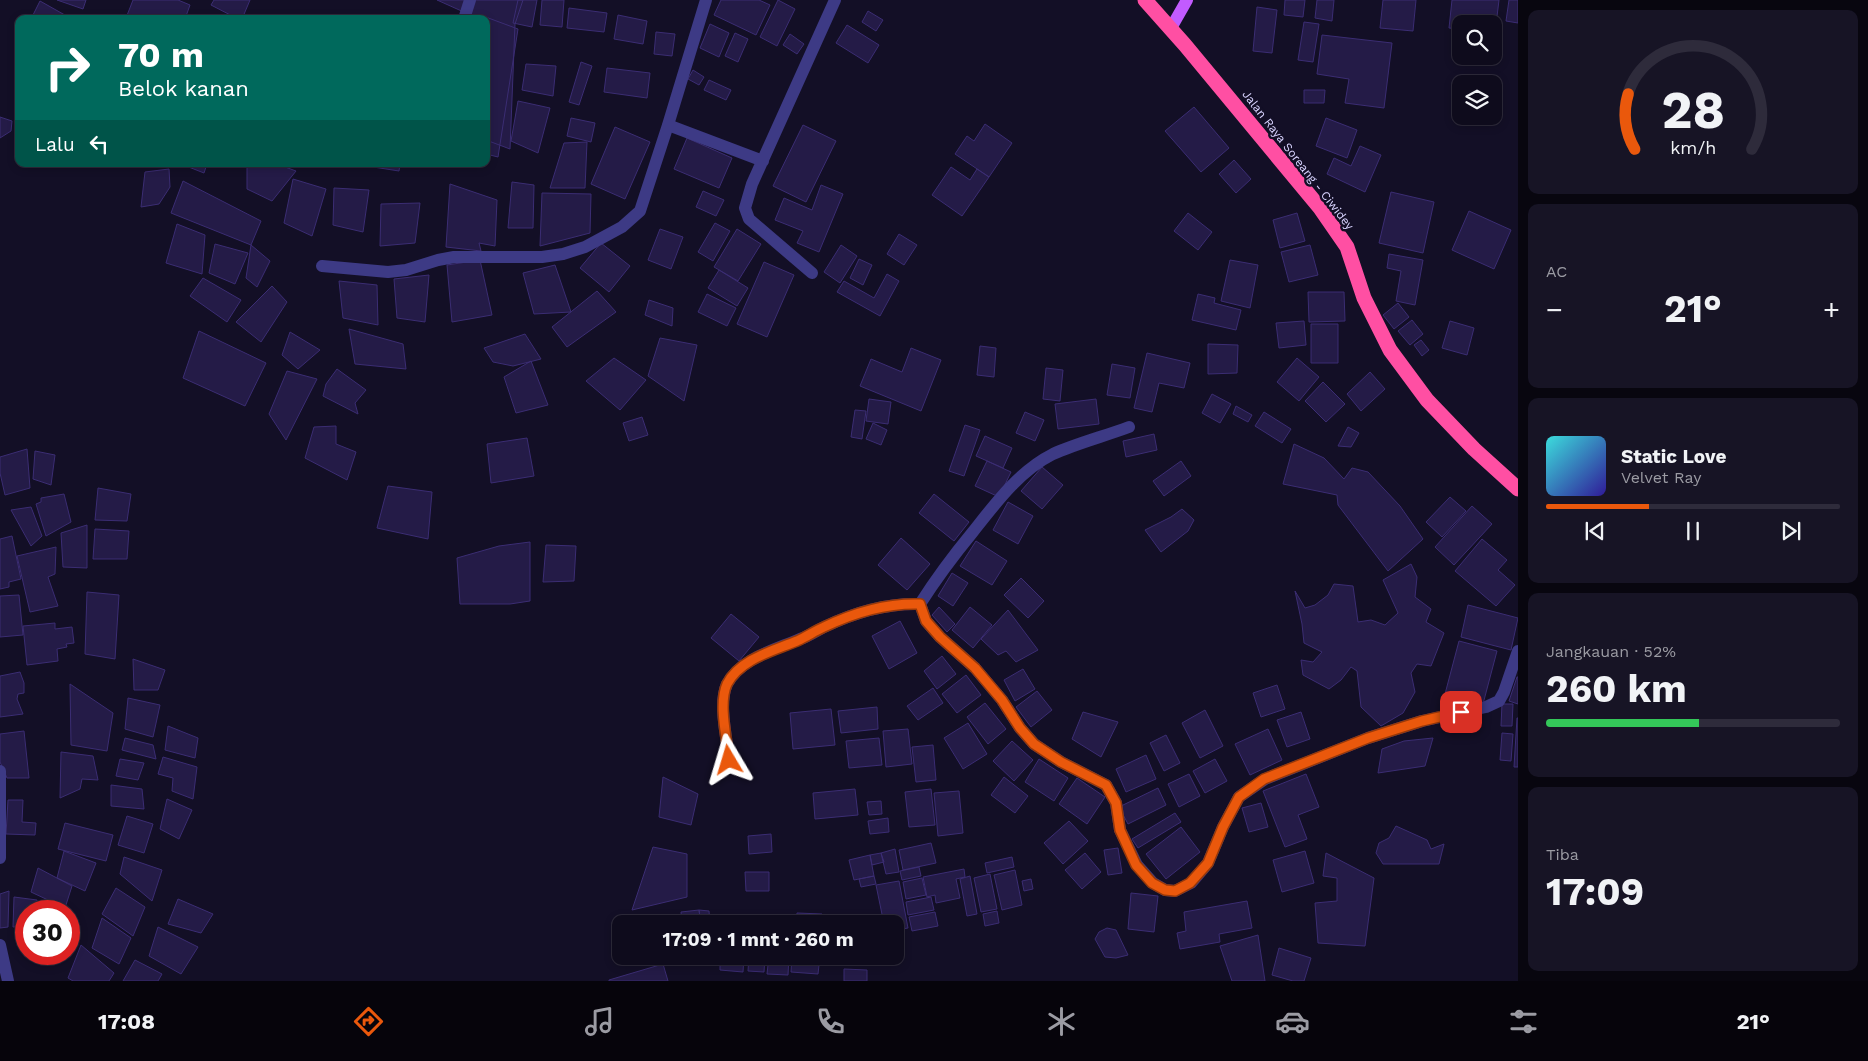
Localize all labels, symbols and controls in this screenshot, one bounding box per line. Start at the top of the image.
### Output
map controls [1452,15,1502,125]
button: search [1452,15,1502,65]
text: 70 m [118,34,204,76]
icon: right [35,35,100,100]
button: layers [1452,75,1502,125]
text: Belok kanan [118,76,249,101]
text: 28 [1661,80,1725,141]
street label: Jalan Raya Soreang - Ciwidey [1239,88,1357,233]
icon: left [85,130,113,158]
text: Lalu [35,133,75,156]
text: km/h [1670,137,1716,158]
text: AC [1546,262,1567,281]
text: 21° [1664,287,1722,331]
text: − [1546,293,1563,326]
text: + [1823,293,1840,326]
text: Static Love [1621,445,1726,468]
text: Velvet Ray [1621,468,1701,487]
icon: previous [1581,517,1609,545]
icon: pause [1679,517,1707,545]
icon: next [1777,517,1805,545]
text: Jangkauan · 52% [1546,642,1676,661]
text: 260 km [1546,667,1687,711]
pin [1440,691,1482,733]
icon: arrive [1447,698,1475,726]
position arrow [702,733,754,785]
text: Tiba [1546,845,1579,864]
text: 17:09 [1546,870,1644,914]
speed limit sign: 30 [15,900,80,965]
text: 17:09 · 1 mnt · 260 m [662,928,854,951]
icon: directions [351,1004,386,1039]
icon: music [582,1004,617,1039]
icon: phone [813,1004,848,1039]
icon: climate [1044,1004,1079,1039]
icon: car [1275,1004,1310,1039]
icon: filters [1506,1004,1541,1039]
text: 17:08 [98,1009,155,1034]
text: 21° [1736,1009,1770,1034]

